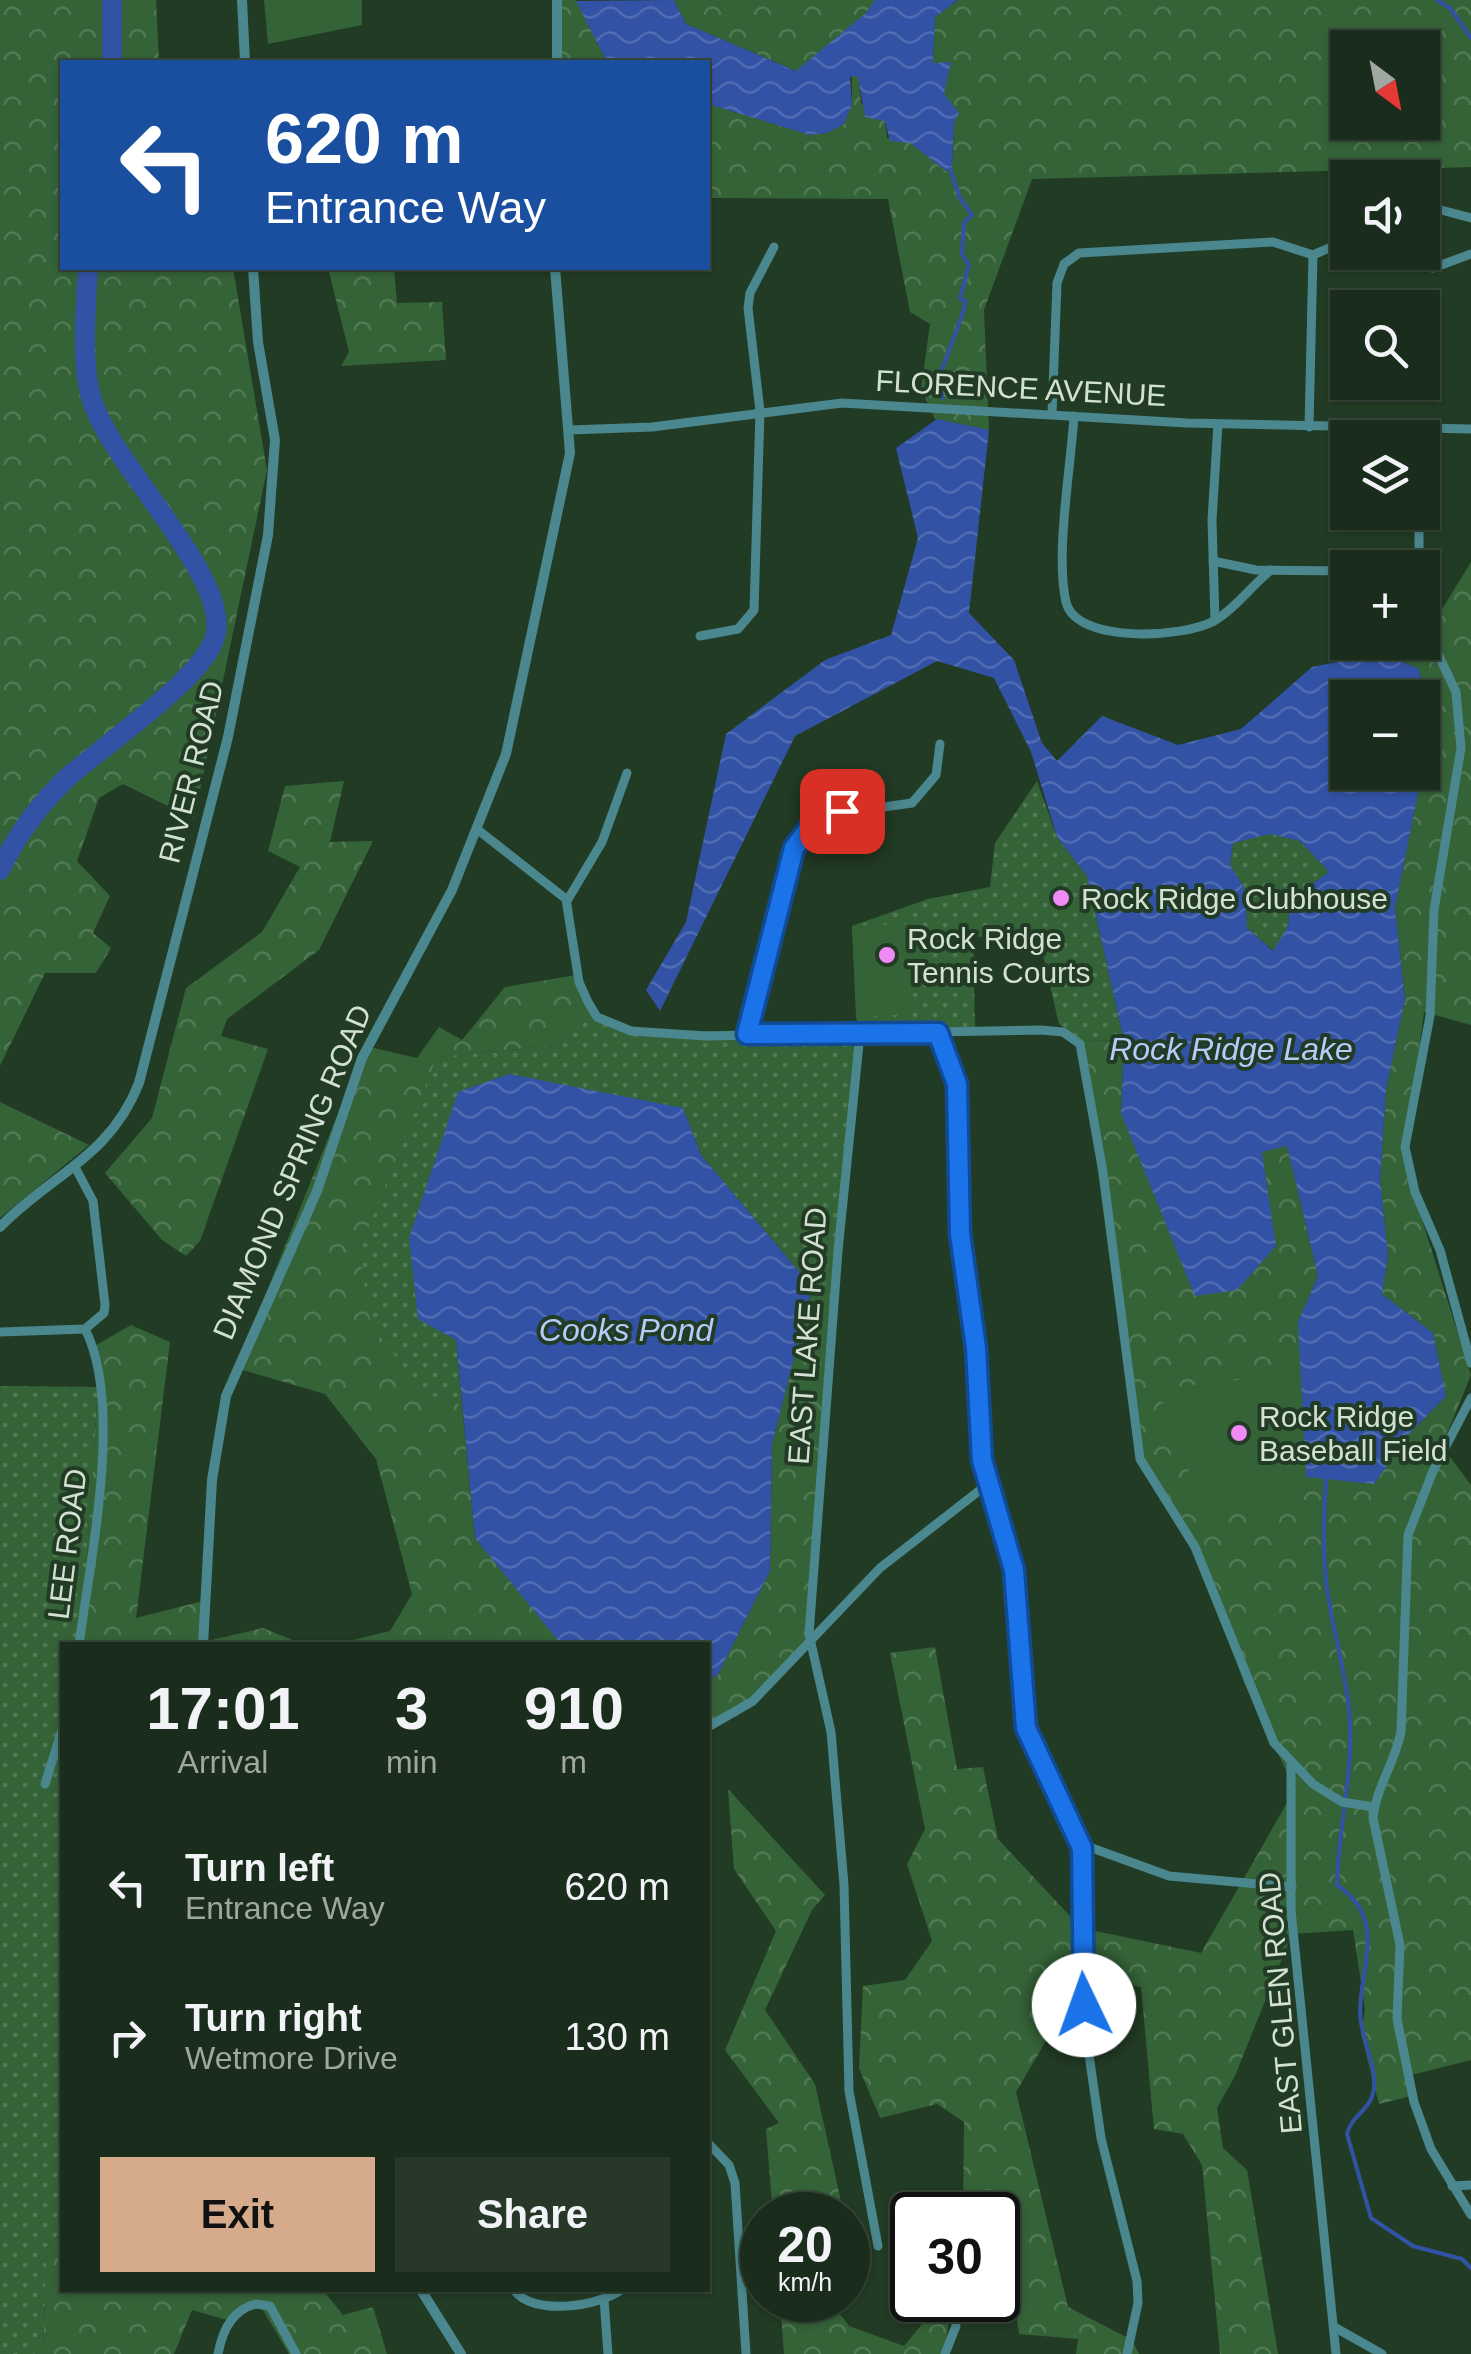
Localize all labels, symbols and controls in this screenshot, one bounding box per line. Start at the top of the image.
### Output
north arrow [1330,30,1440,140]
map controls [1330,30,1440,790]
icon: left [100,100,230,230]
text: 620 m [265,100,463,178]
button: sound [1330,160,1440,270]
text: Entrance Way [265,182,546,233]
button: search [1330,290,1440,400]
street label: FLORENCE AVENUE [875,364,1167,412]
button: layers [1330,420,1440,530]
button: + [1330,550,1440,660]
street label: RIVER ROAD [152,677,230,867]
button: − [1330,680,1440,790]
pin [800,769,885,854]
icon: arrive [815,784,870,839]
place label: Rock Ridge Clubhouse [1081,882,1388,915]
marker: Rock Ridge Clubhouse [1050,887,1072,909]
place label: Rock Ridge Tennis Courts [907,922,1090,989]
marker: Rock Ridge Tennis Courts [876,944,898,966]
street label: DIAMOND SPRING ROAD [206,1000,378,1344]
water label: Rock Ridge Lake [1109,1031,1353,1067]
street label: EAST LAKE ROAD [782,1206,832,1466]
water label: Cooks Pond [539,1312,714,1348]
place label: Rock Ridge Baseball Field [1259,1400,1447,1467]
marker: Rock Ridge Baseball Field [1228,1422,1250,1444]
street label: LEE ROAD [41,1467,93,1621]
text: 17:01 [146,1675,300,1742]
text: 3 [395,1675,428,1742]
text: 910 [524,1675,624,1742]
text: Arrival [178,1744,268,1780]
text: min [386,1744,437,1780]
text: m [560,1744,587,1780]
text: Turn left [185,1847,334,1889]
icon: left [100,1860,155,1915]
text: 620 m [564,1866,670,1908]
street label: EAST GLEN ROAD [1252,1871,1308,2135]
text: Entrance Way [185,1890,385,1926]
position arrow [1032,1953,1136,2057]
text: Turn right [185,1997,362,2039]
icon: right [100,2010,155,2065]
text: 130 m [564,2016,670,2058]
text: Wetmore Drive [185,2040,398,2076]
button: Exit [100,2157,375,2272]
button: Share [395,2157,670,2272]
speed limit sign: 30 [890,2192,1020,2322]
text: 20 [777,2217,833,2273]
text: km/h [778,2268,832,2296]

